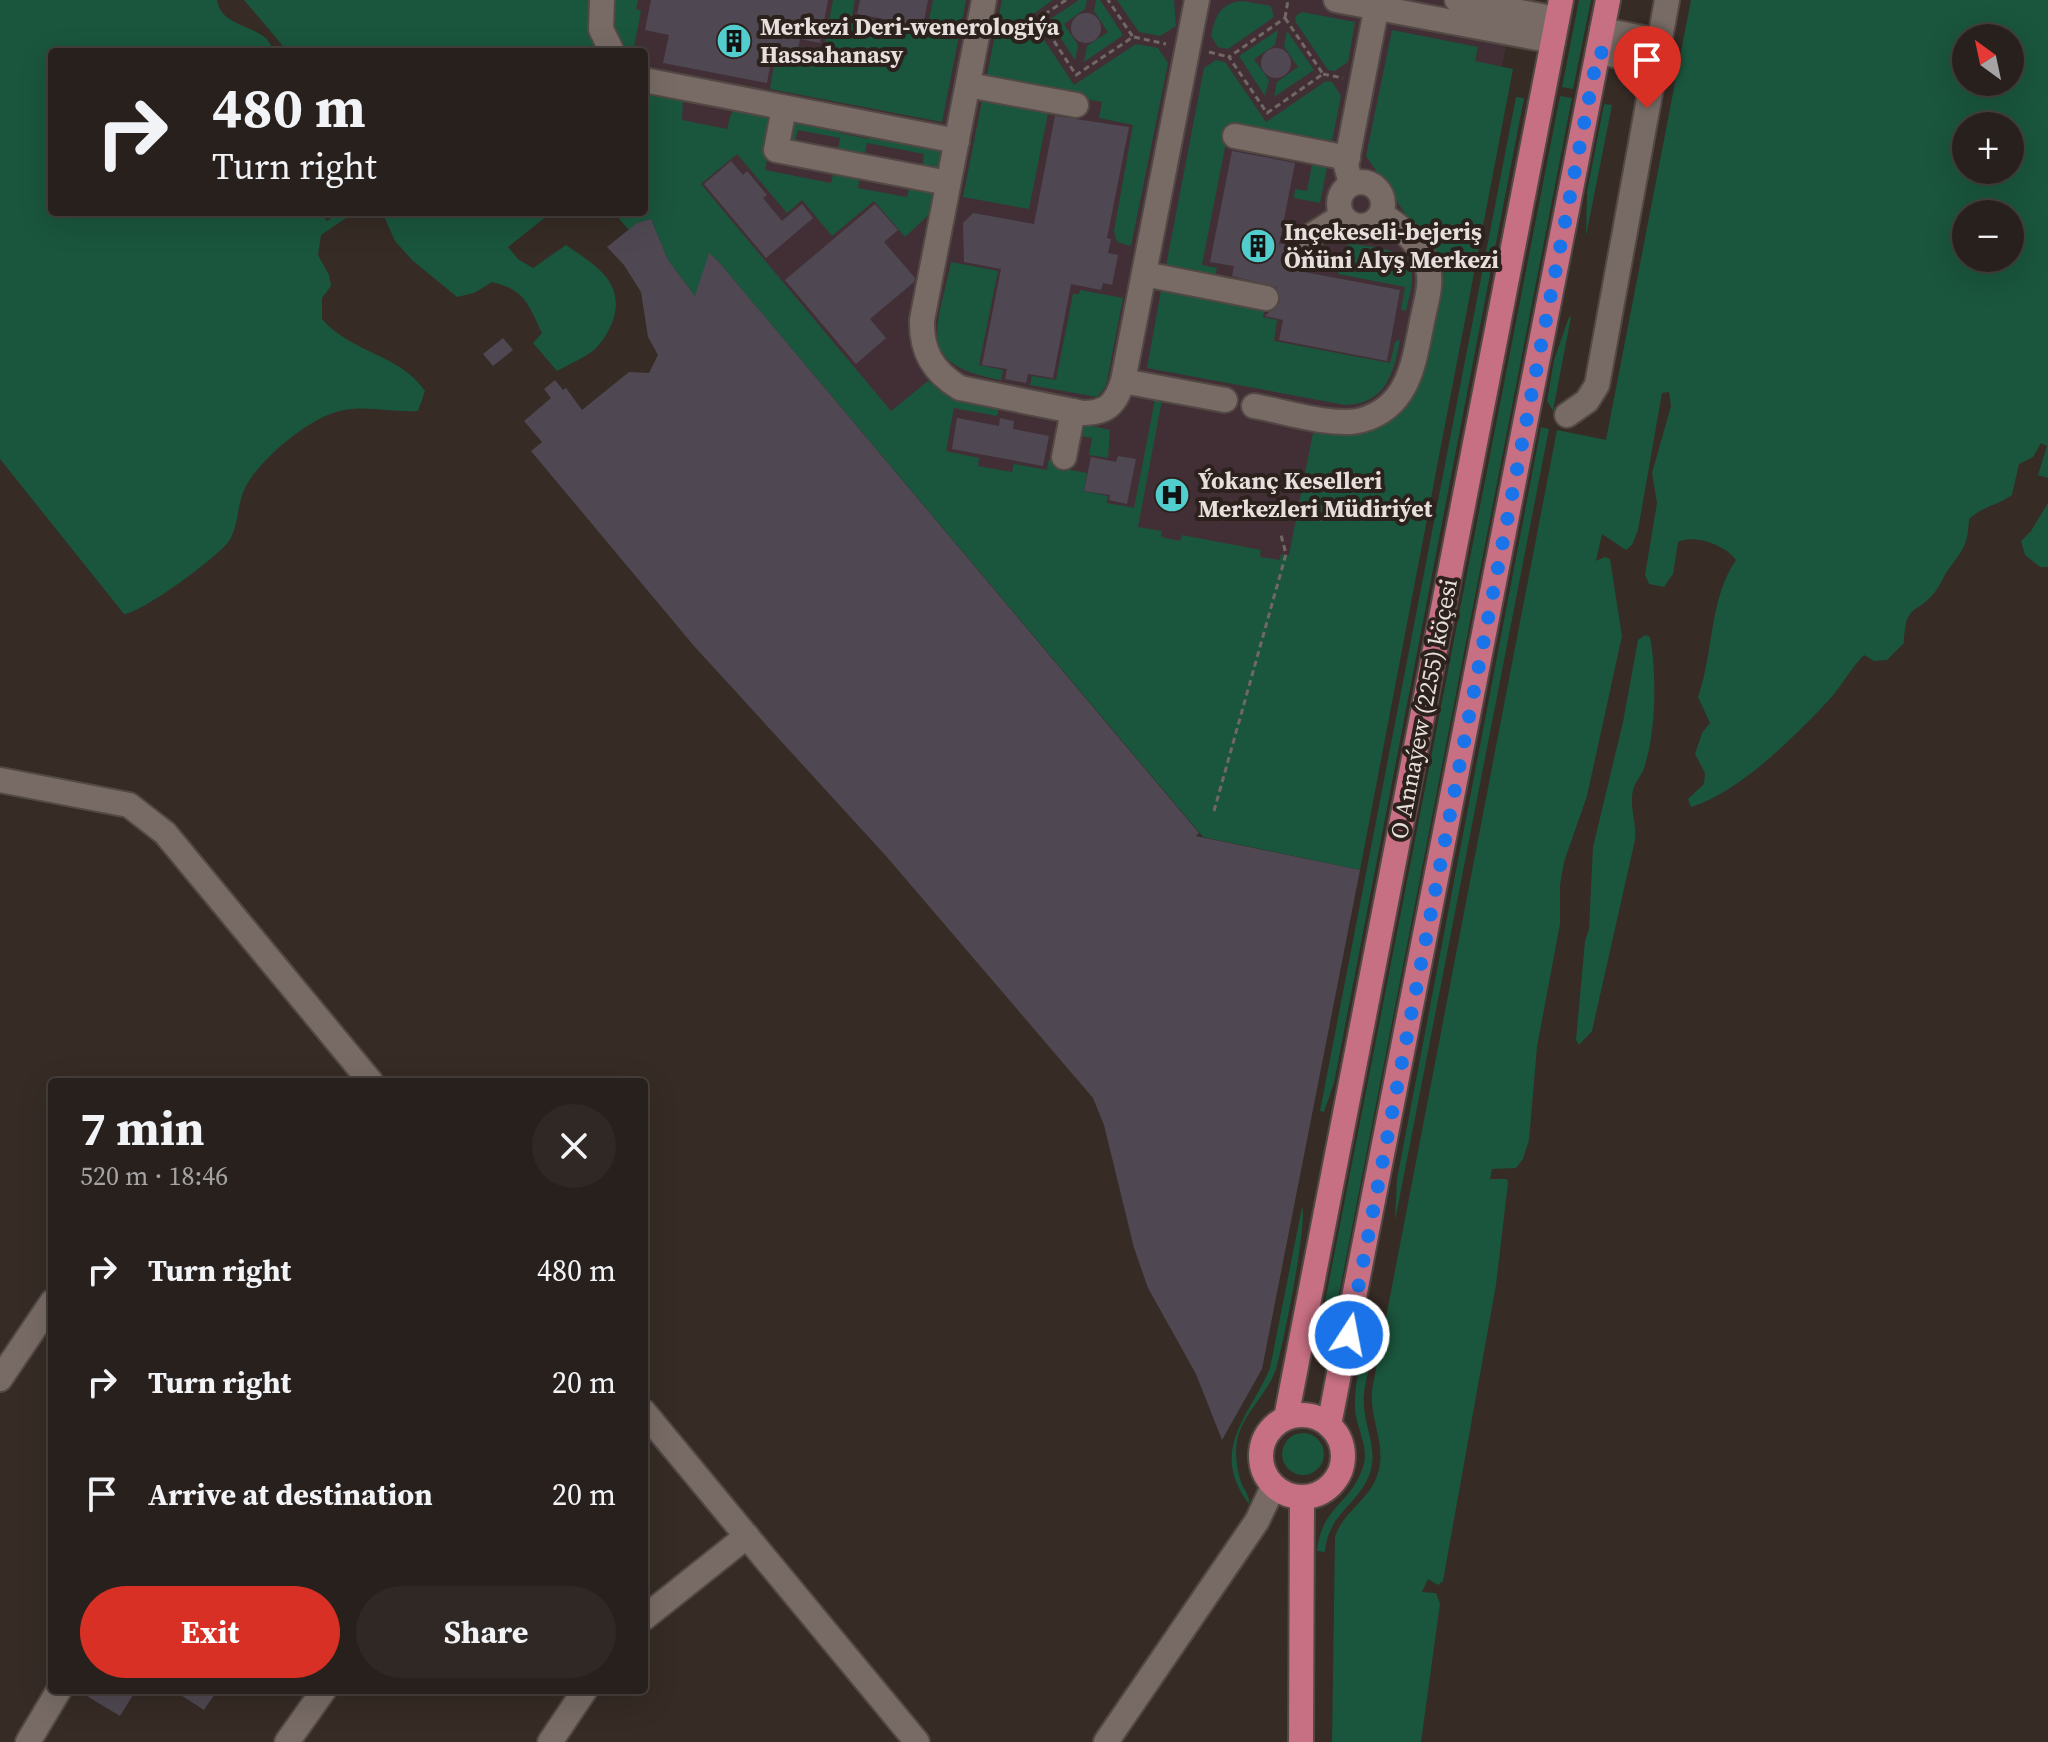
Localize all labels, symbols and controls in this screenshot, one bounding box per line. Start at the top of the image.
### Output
place label: Merkezi Deri-wenerologiýa Hassahanasy [760,10,1060,71]
building icon: Merkezi Deri-wenerologiýa Hassahanasy [715,22,753,60]
north arrow [1952,24,2024,96]
map controls [1952,24,2024,272]
pin [1613,26,1681,108]
icon: arrive [1625,38,1669,82]
text: 480 m [212,69,366,146]
icon: right [80,80,184,184]
button: + [1952,112,2024,184]
text: Turn right [212,142,377,191]
button: − [1952,200,2024,272]
place label: Inçekeseli-bejeriş Öňüni Alyş Merkezi [1284,215,1499,276]
building icon: Inçekeseli-bejeriş Öňüni Alyş Merkezi [1239,227,1277,265]
place label: Ýokanç Keselleri Merkezleri Müdiriýet [1198,464,1433,525]
hospital icon: Ýokanç Keselleri Merkezleri Müdiriýet [1153,476,1191,514]
street label: O Annaýew (2255) köçesi [1382,576,1465,842]
text: 7 min [80,1095,205,1161]
button: close [532,1104,616,1188]
text: 520 m · 18:46 [80,1158,228,1194]
icon: right [80,1248,124,1292]
text: Turn right [148,1250,291,1291]
text: 480 m [537,1250,616,1291]
position arrow [1307,1293,1391,1377]
icon: right [80,1360,124,1404]
text: Turn right [148,1362,291,1403]
text: 20 m [552,1362,616,1403]
icon: arrive [80,1472,124,1516]
text: Arrive at destination [148,1474,433,1515]
text: 20 m [552,1474,616,1515]
button: Exit [80,1586,340,1678]
button: Share [356,1586,616,1678]

